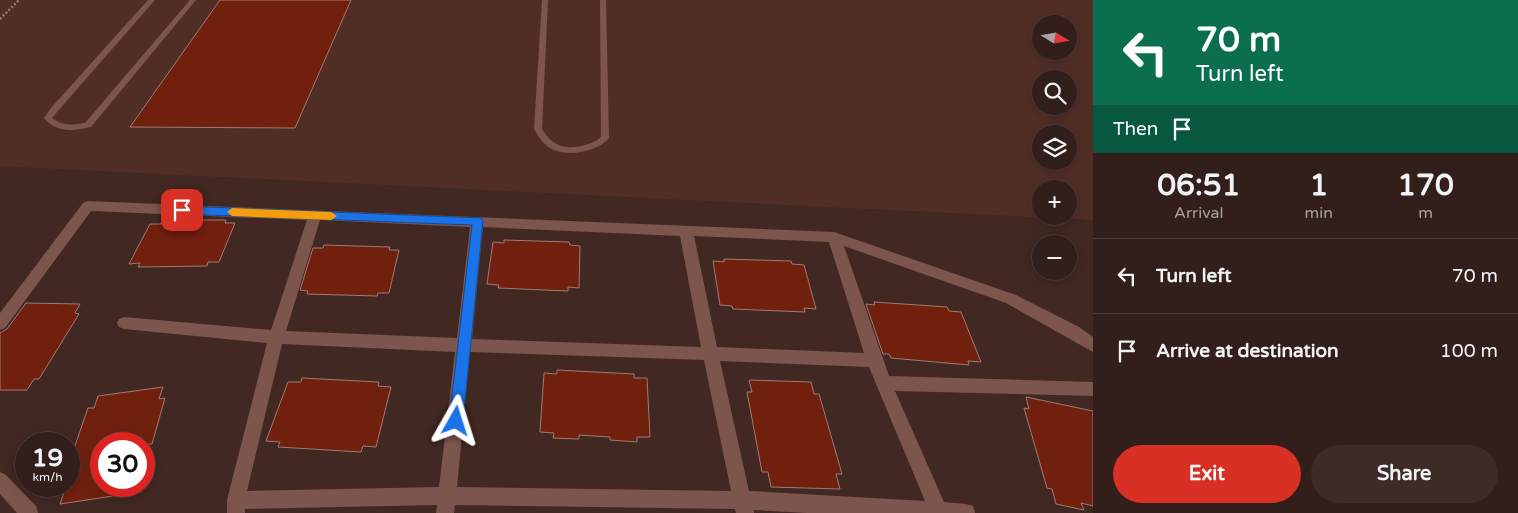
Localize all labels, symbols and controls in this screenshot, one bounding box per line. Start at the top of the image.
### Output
north arrow [1032,15,1078,60]
map controls [1032,15,1077,280]
text: 70 m [1196,19,1281,61]
icon: left [1113,20,1178,85]
text: Turn left [1196,61,1284,87]
button: search [1032,70,1077,115]
icon: arrive [1168,115,1196,143]
text: Then [1113,118,1158,140]
button: layers [1032,125,1077,170]
text: 06:51 [1157,167,1240,204]
text: 1 [1309,167,1328,204]
text: 170 [1397,167,1454,204]
button: + [1032,180,1077,225]
pin [161,189,203,231]
icon: arrive [168,196,196,224]
text: Arrival [1174,203,1224,223]
text: min [1305,203,1333,223]
text: m [1418,203,1433,223]
button: − [1032,235,1077,280]
icon: left [1113,262,1141,290]
text: Turn left [1156,265,1232,287]
text: 70 m [1452,265,1498,287]
icon: arrive [1113,337,1141,365]
text: Arrive at destination [1156,340,1339,362]
text: 100 m [1440,340,1498,362]
position arrow [429,394,481,446]
speed limit sign: 30 [90,432,155,497]
text: 19 [32,443,63,473]
button: Exit [1113,445,1301,503]
button: Share [1311,445,1498,503]
text: km/h [32,470,63,484]

